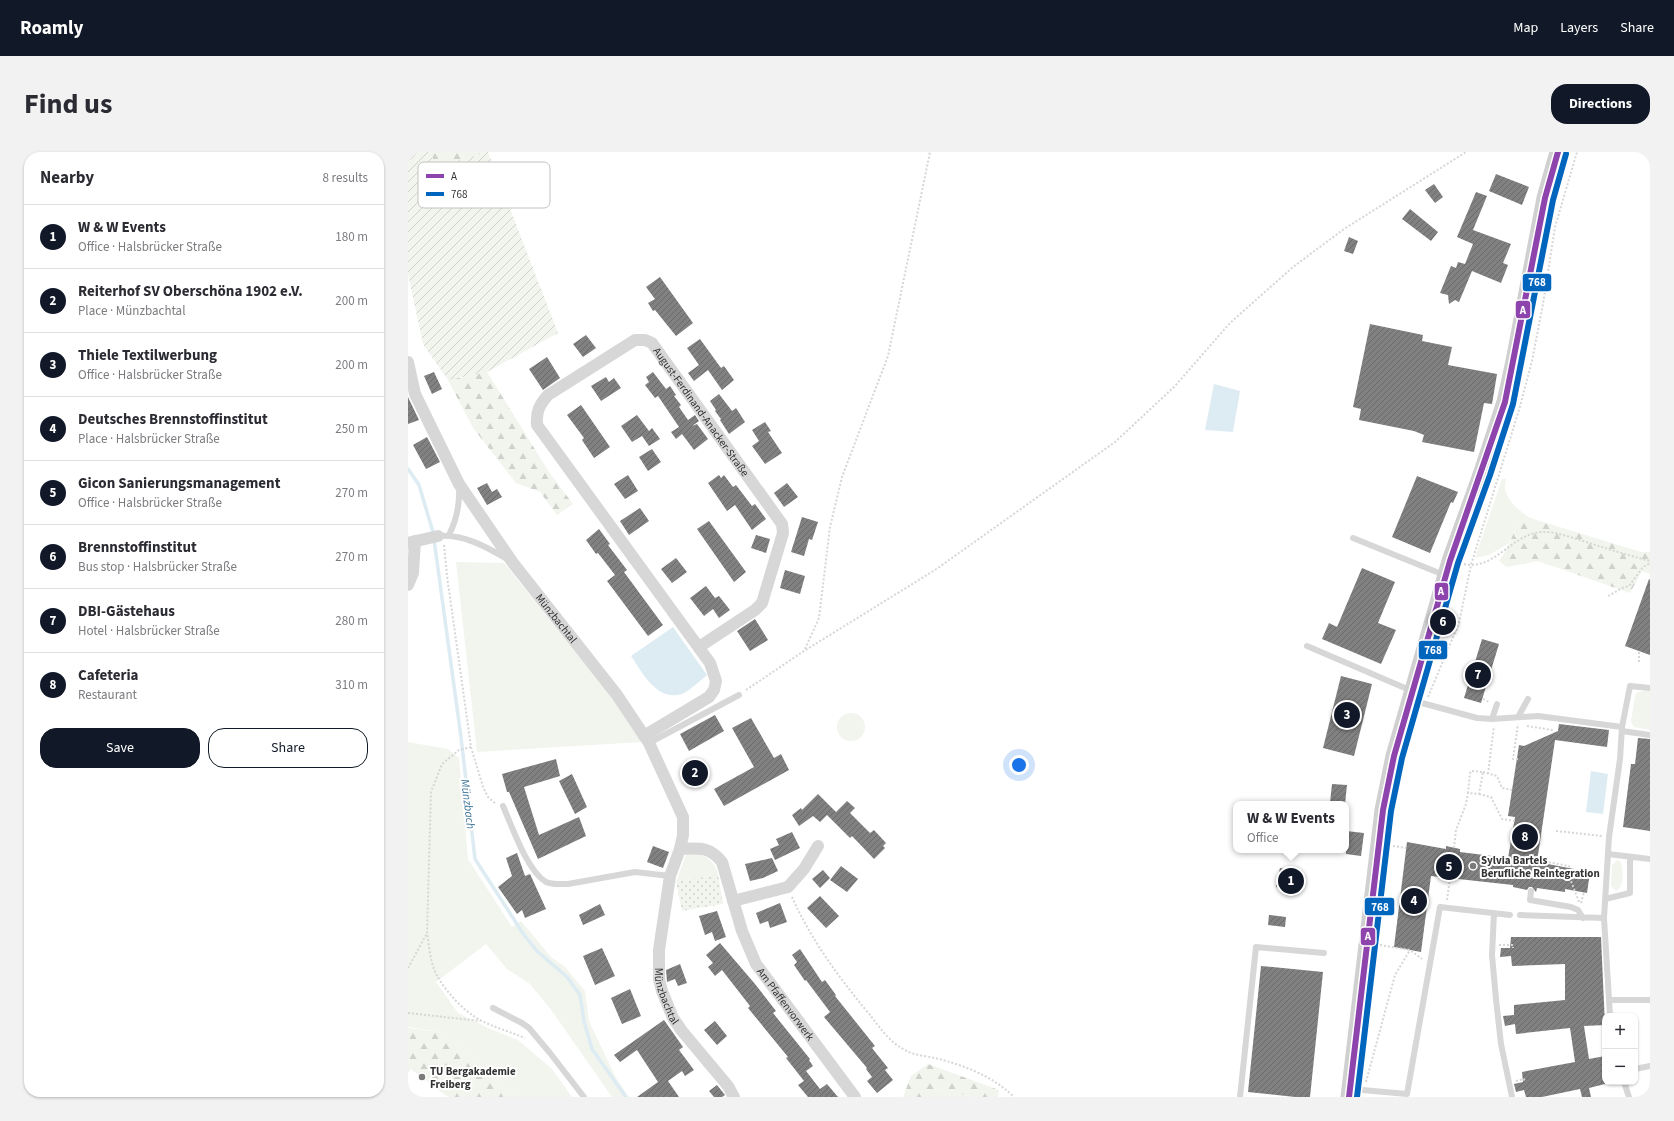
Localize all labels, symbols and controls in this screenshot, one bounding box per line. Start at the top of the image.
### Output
text: Roamly [20,15,83,42]
text: Map [1513,18,1538,38]
text: Layers [1560,18,1598,38]
text: Share [1620,18,1654,38]
text: Find us [24,84,112,124]
button: Directions [1551,84,1650,124]
legend [418,162,550,208]
text: Nearby [40,166,94,190]
text: 8 results [323,169,368,187]
text: A [451,169,457,184]
text: 768 [451,187,468,202]
text: W & W Events [78,217,166,238]
text: 1 [50,228,56,246]
text: 180 m [335,228,368,246]
text: Office · Halsbrücker Straße [78,238,222,256]
line badge: 768 [1522,273,1552,292]
text: 768 [1528,275,1546,290]
text: Reiterhof SV Oberschöna 1902 e.V. [78,281,303,302]
text: 2 [50,292,56,310]
text: 200 m [335,292,368,310]
line badge: A [1515,300,1531,319]
text: Place · Münzbachtal [78,302,185,320]
text: A [1519,303,1527,318]
street label: August-Ferdinand-Anacker-Straße [649,344,753,480]
text: Thiele Textilwerbung [78,345,217,366]
text: 3 [50,356,56,374]
text: 200 m [335,356,368,374]
text: Office · Halsbrücker Straße [78,366,222,384]
text: Deutsches Brennstoffinstitut [78,409,268,430]
text: 4 [50,420,56,438]
text: 250 m [335,420,368,438]
text: Place · Halsbrücker Straße [78,430,220,448]
text: Gicon Sanierungsmanagement [78,473,280,494]
text: 5 [50,484,56,502]
text: 270 m [335,484,368,502]
text: Office · Halsbrücker Straße [78,494,222,512]
text: Brennstoffinstitut [78,537,197,558]
text: 6 [50,548,56,566]
text: 270 m [335,548,368,566]
text: Bus stop · Halsbrücker Straße [78,558,237,576]
line badge: A [1434,582,1449,601]
text: A [1437,584,1445,599]
street label: Münzbachtal [532,591,580,647]
text: DBI-Gästehaus [78,601,175,622]
pin: 6 [1430,607,1456,637]
text: 7 [50,612,56,630]
text: 280 m [335,612,368,630]
text: Hotel · Halsbrücker Straße [78,622,220,640]
line badge: 768 [1418,640,1448,660]
text: 768 [1424,643,1442,658]
pin: 7 [1465,660,1491,690]
text: Cafeteria [78,665,138,686]
text: 8 [50,676,56,694]
text: 310 m [335,676,368,694]
text: Restaurant [78,686,137,704]
pin: 3 [1334,700,1360,730]
button: Save [40,728,200,768]
button: Share [208,728,368,768]
your location [1009,755,1029,775]
pin: 2 [682,758,708,788]
water label: Münzbach [456,778,479,830]
popup [1233,801,1349,853]
text: W & W Events [1247,808,1335,829]
pin: 8 [1512,822,1538,852]
text: Office [1247,829,1279,847]
pin: 5 [1436,852,1462,882]
place label: Sylvia Bartels Berufliche Reintegration [1481,853,1600,881]
marker: Sylvia Bartels Berufliche Reintegration [1468,861,1478,871]
pin: 1 [1278,866,1304,896]
pin: 4 [1401,886,1427,916]
line badge: 768 [1364,897,1395,916]
text: 768 [1371,900,1389,915]
line badge: A [1360,927,1376,946]
text: A [1364,929,1372,944]
street label: Am Pfaffenvorwerk [753,965,818,1044]
street label: Münzbachtal [651,968,682,1028]
map controls [1602,1013,1638,1085]
button: + [1602,1013,1638,1049]
button: − [1602,1049,1638,1085]
place label: TU Bergakademie Freiberg [430,1064,516,1092]
marker: TU Bergakademie Freiberg [417,1072,427,1082]

